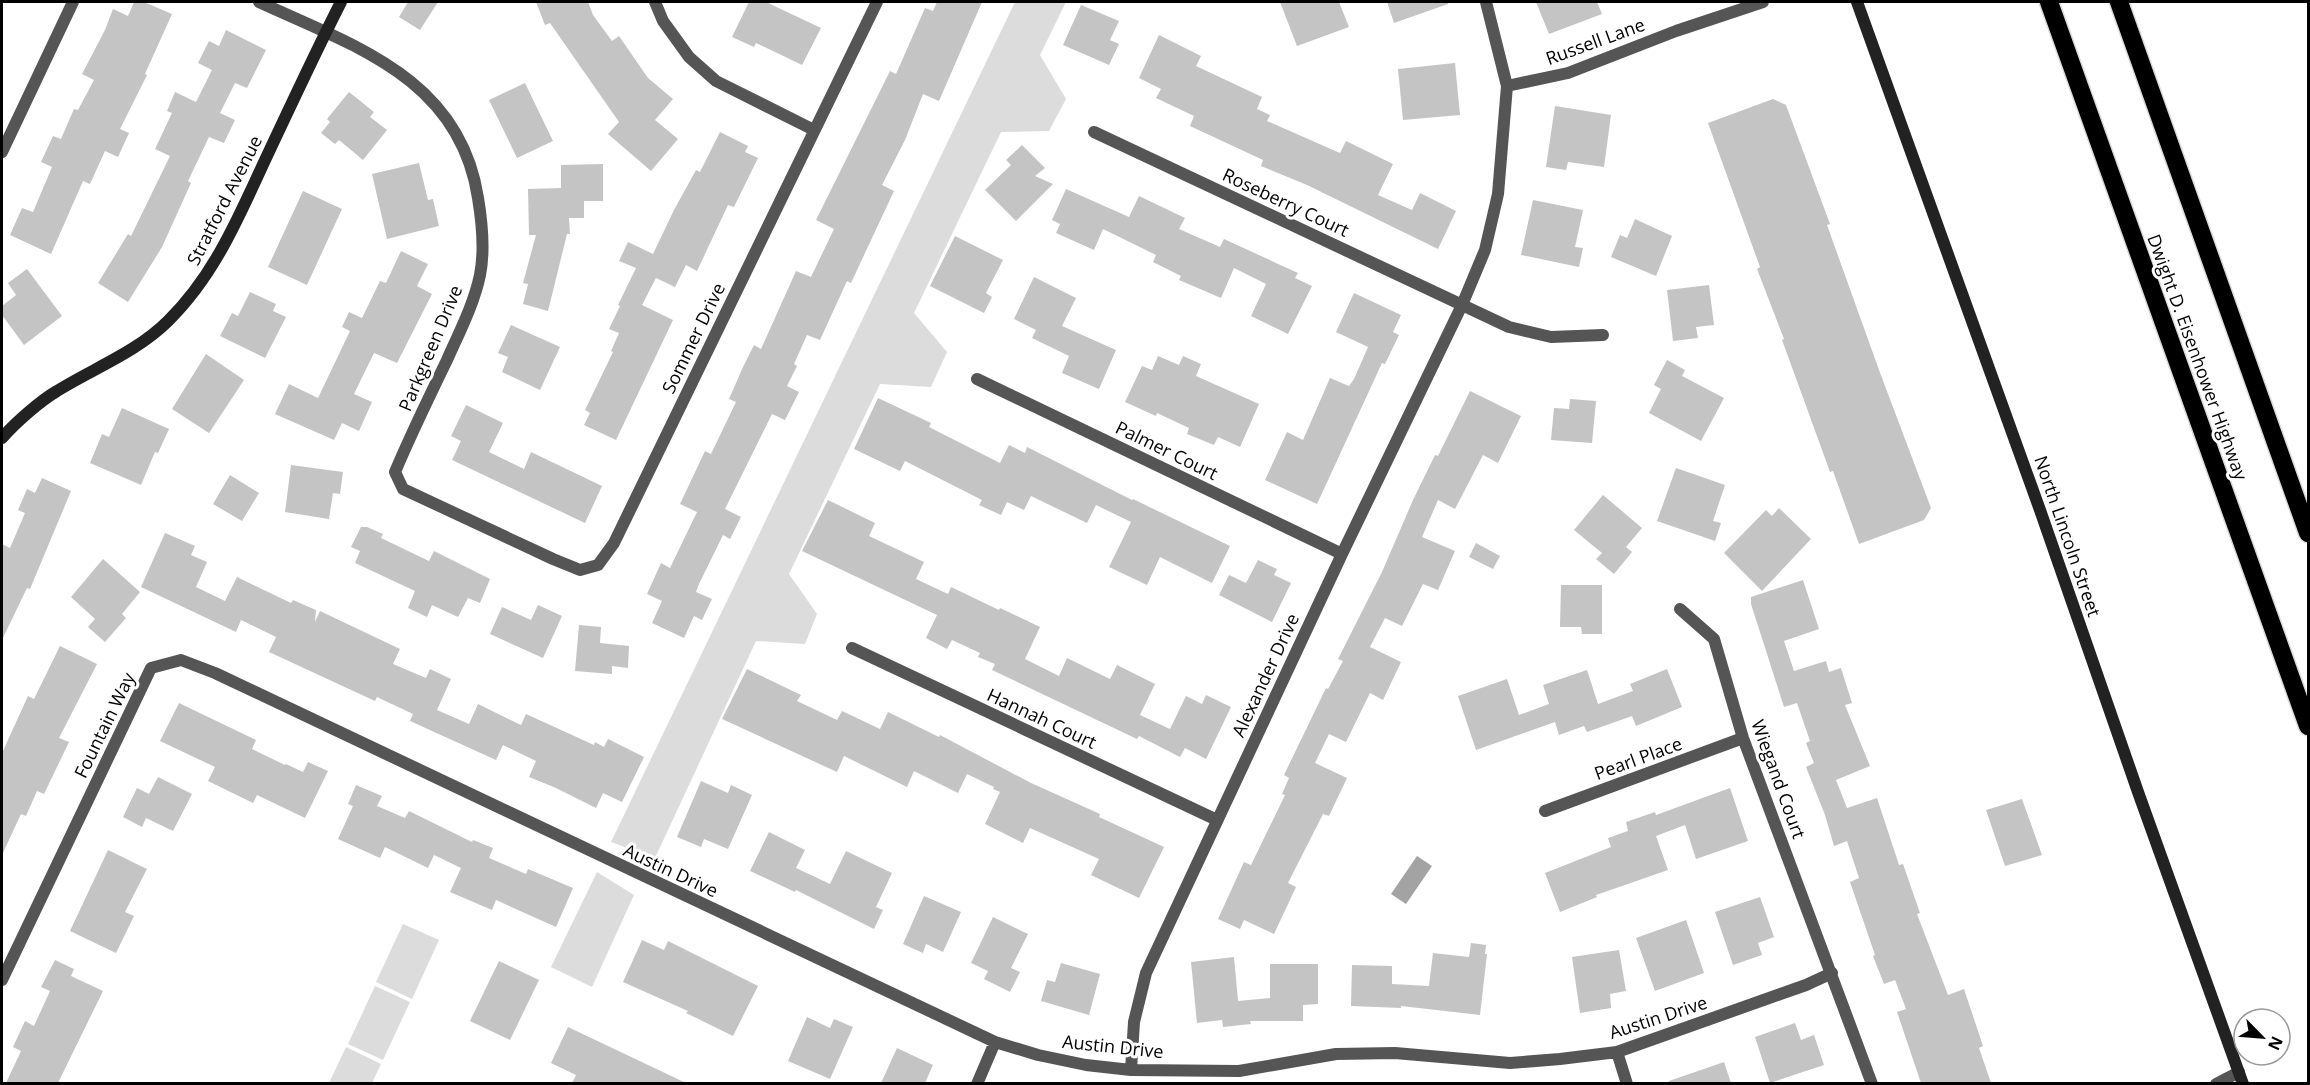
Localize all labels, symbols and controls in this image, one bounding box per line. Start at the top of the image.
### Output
street label: Russell Lane [1542,12,1648,70]
street label: Stratford Avenue [181,131,267,269]
street label: Roseberry Court [1219,162,1353,242]
street label: Dwight D. Eisenhower Highway [2142,231,2254,484]
street label: Sommer Drive [656,279,730,397]
street label: Parkgreen Drive [393,281,467,415]
street label: Palmer Court [1112,415,1222,485]
street label: North Lincoln Street [2029,452,2107,620]
street label: Alexander Drive [1226,609,1304,741]
street label: Fountain Way [68,667,140,782]
street label: Hannah Court [983,682,1101,754]
street label: Wiegand Court [1746,716,1812,842]
street label: Pearl Place [1591,731,1685,785]
street label: Austin Drive [620,838,722,902]
street label: Austin Drive [1606,990,1710,1044]
north arrow [2232,1007,2292,1067]
street label: Austin Drive [1061,1029,1165,1063]
text: N [2263,1033,2288,1054]

